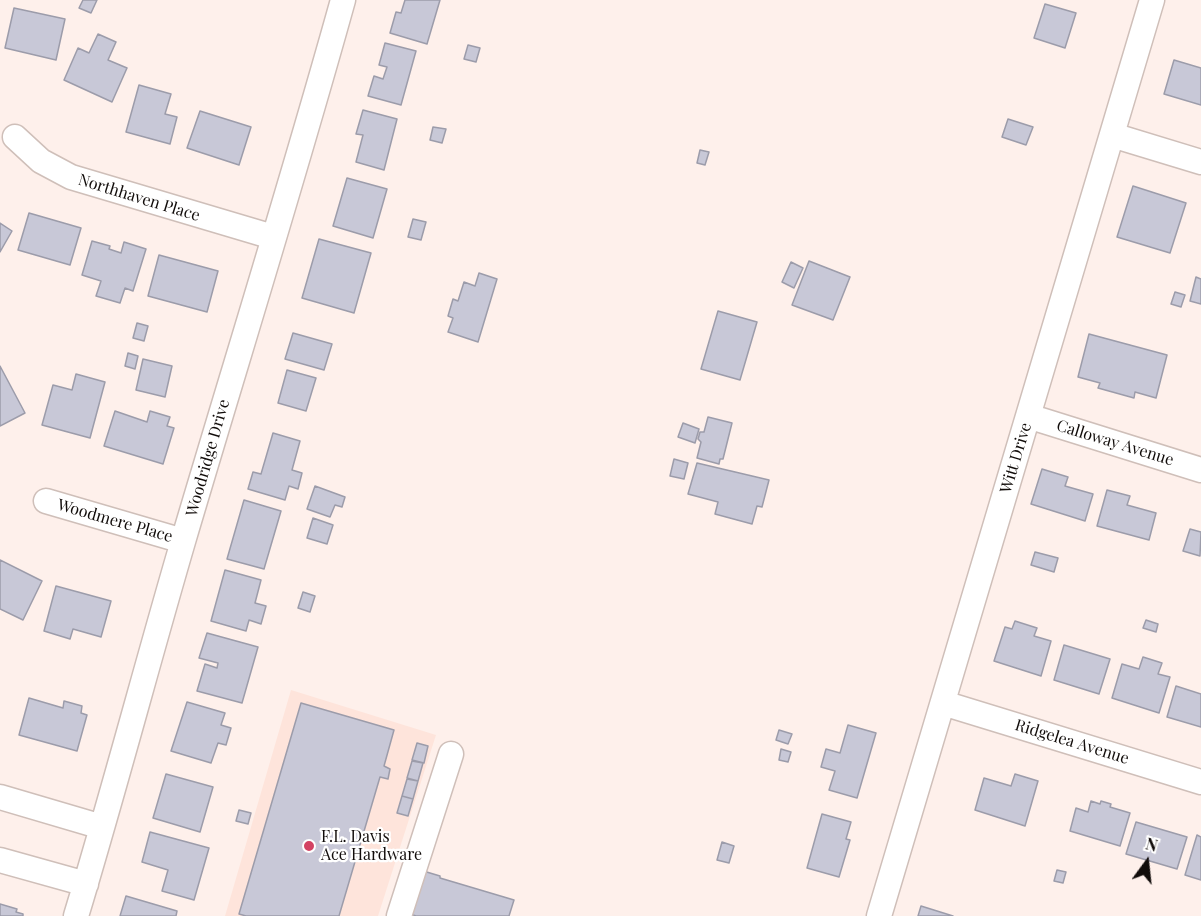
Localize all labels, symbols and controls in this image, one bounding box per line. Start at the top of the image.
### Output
street label: Northhaven Place [76,170,202,226]
street label: Woodridge Drive [182,397,234,519]
street label: Calloway Avenue [1054,416,1176,470]
street label: Witt Drive [996,420,1036,496]
street label: Woodmere Place [55,495,175,547]
street label: Ridgelea Avenue [1013,716,1131,768]
place label: F.L. Davis Ace Hardware [321,827,422,865]
north arrow [1117,832,1177,892]
text: N [1143,832,1160,856]
marker: F.L. Davis Ace Hardware [302,839,316,853]

